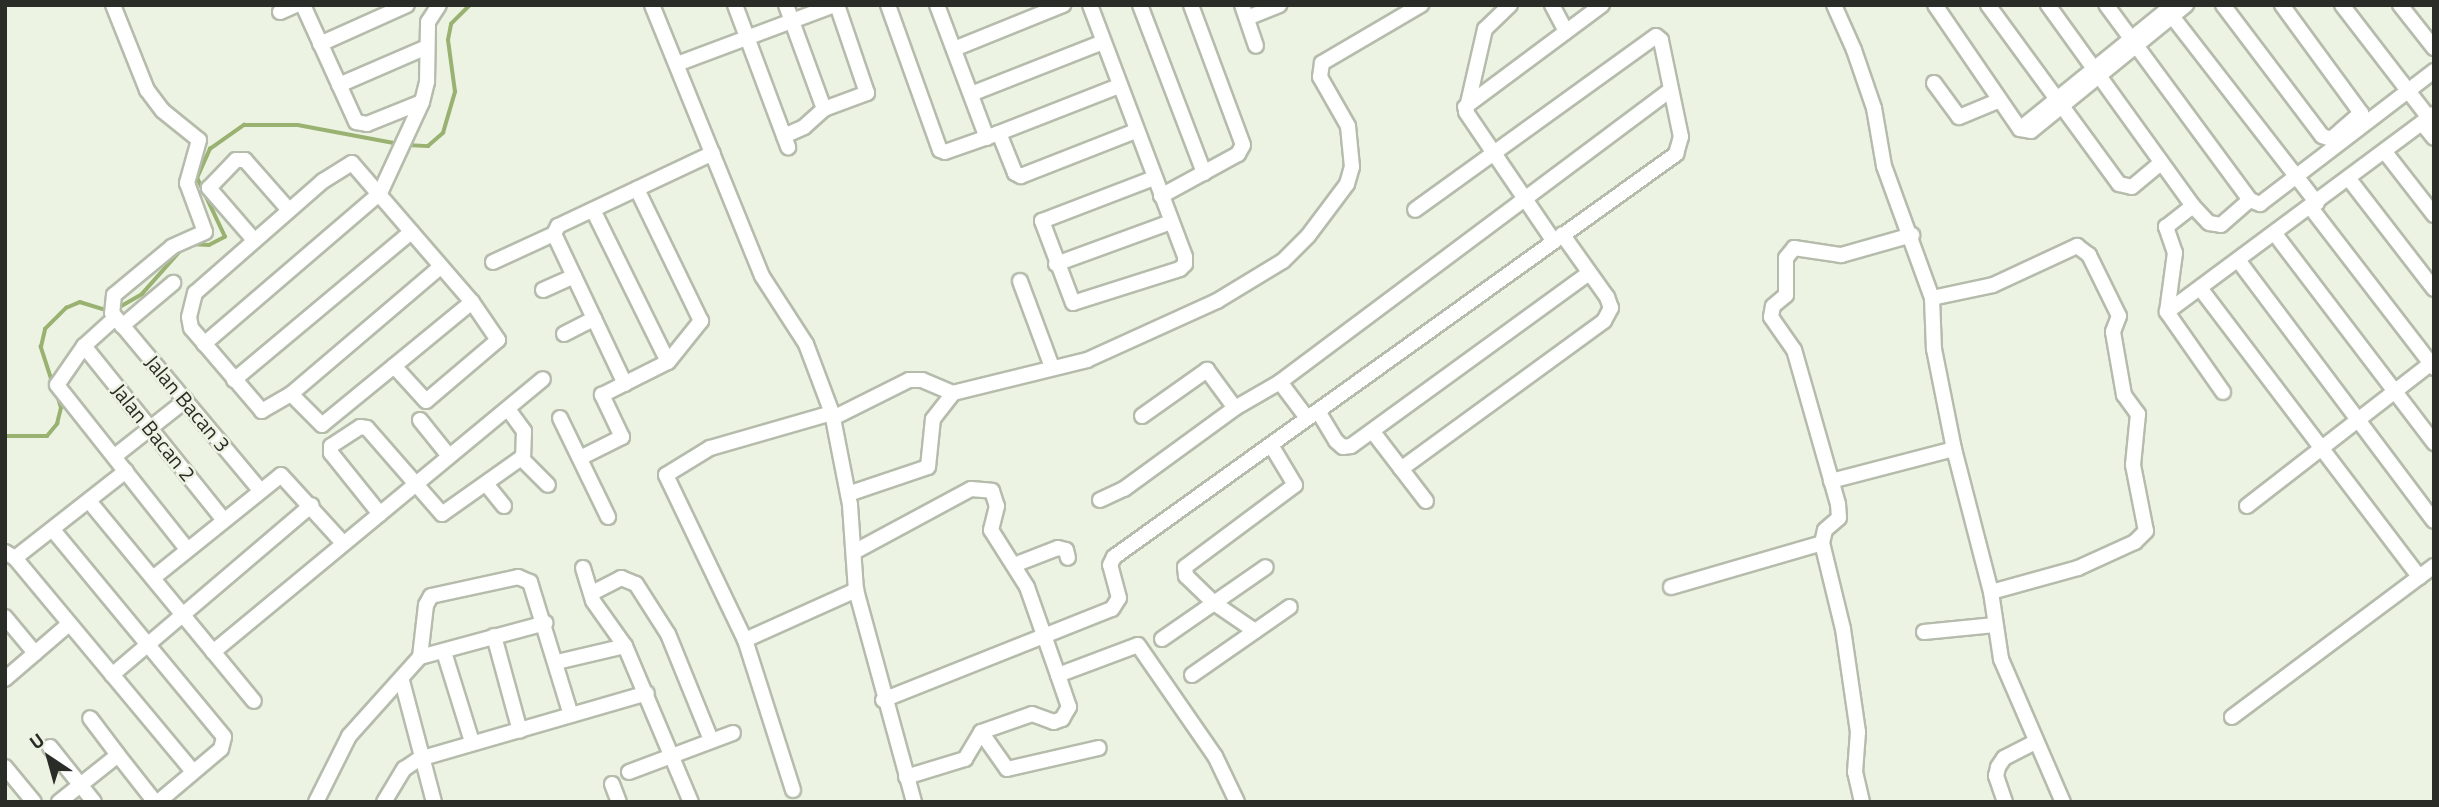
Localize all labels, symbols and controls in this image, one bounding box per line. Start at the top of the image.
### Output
street label: Jalan Bacan 3 [140,349,236,457]
street label: Jalan Bacan 2 [107,378,201,486]
north arrow [14,723,84,793]
text: U [23,725,50,756]

